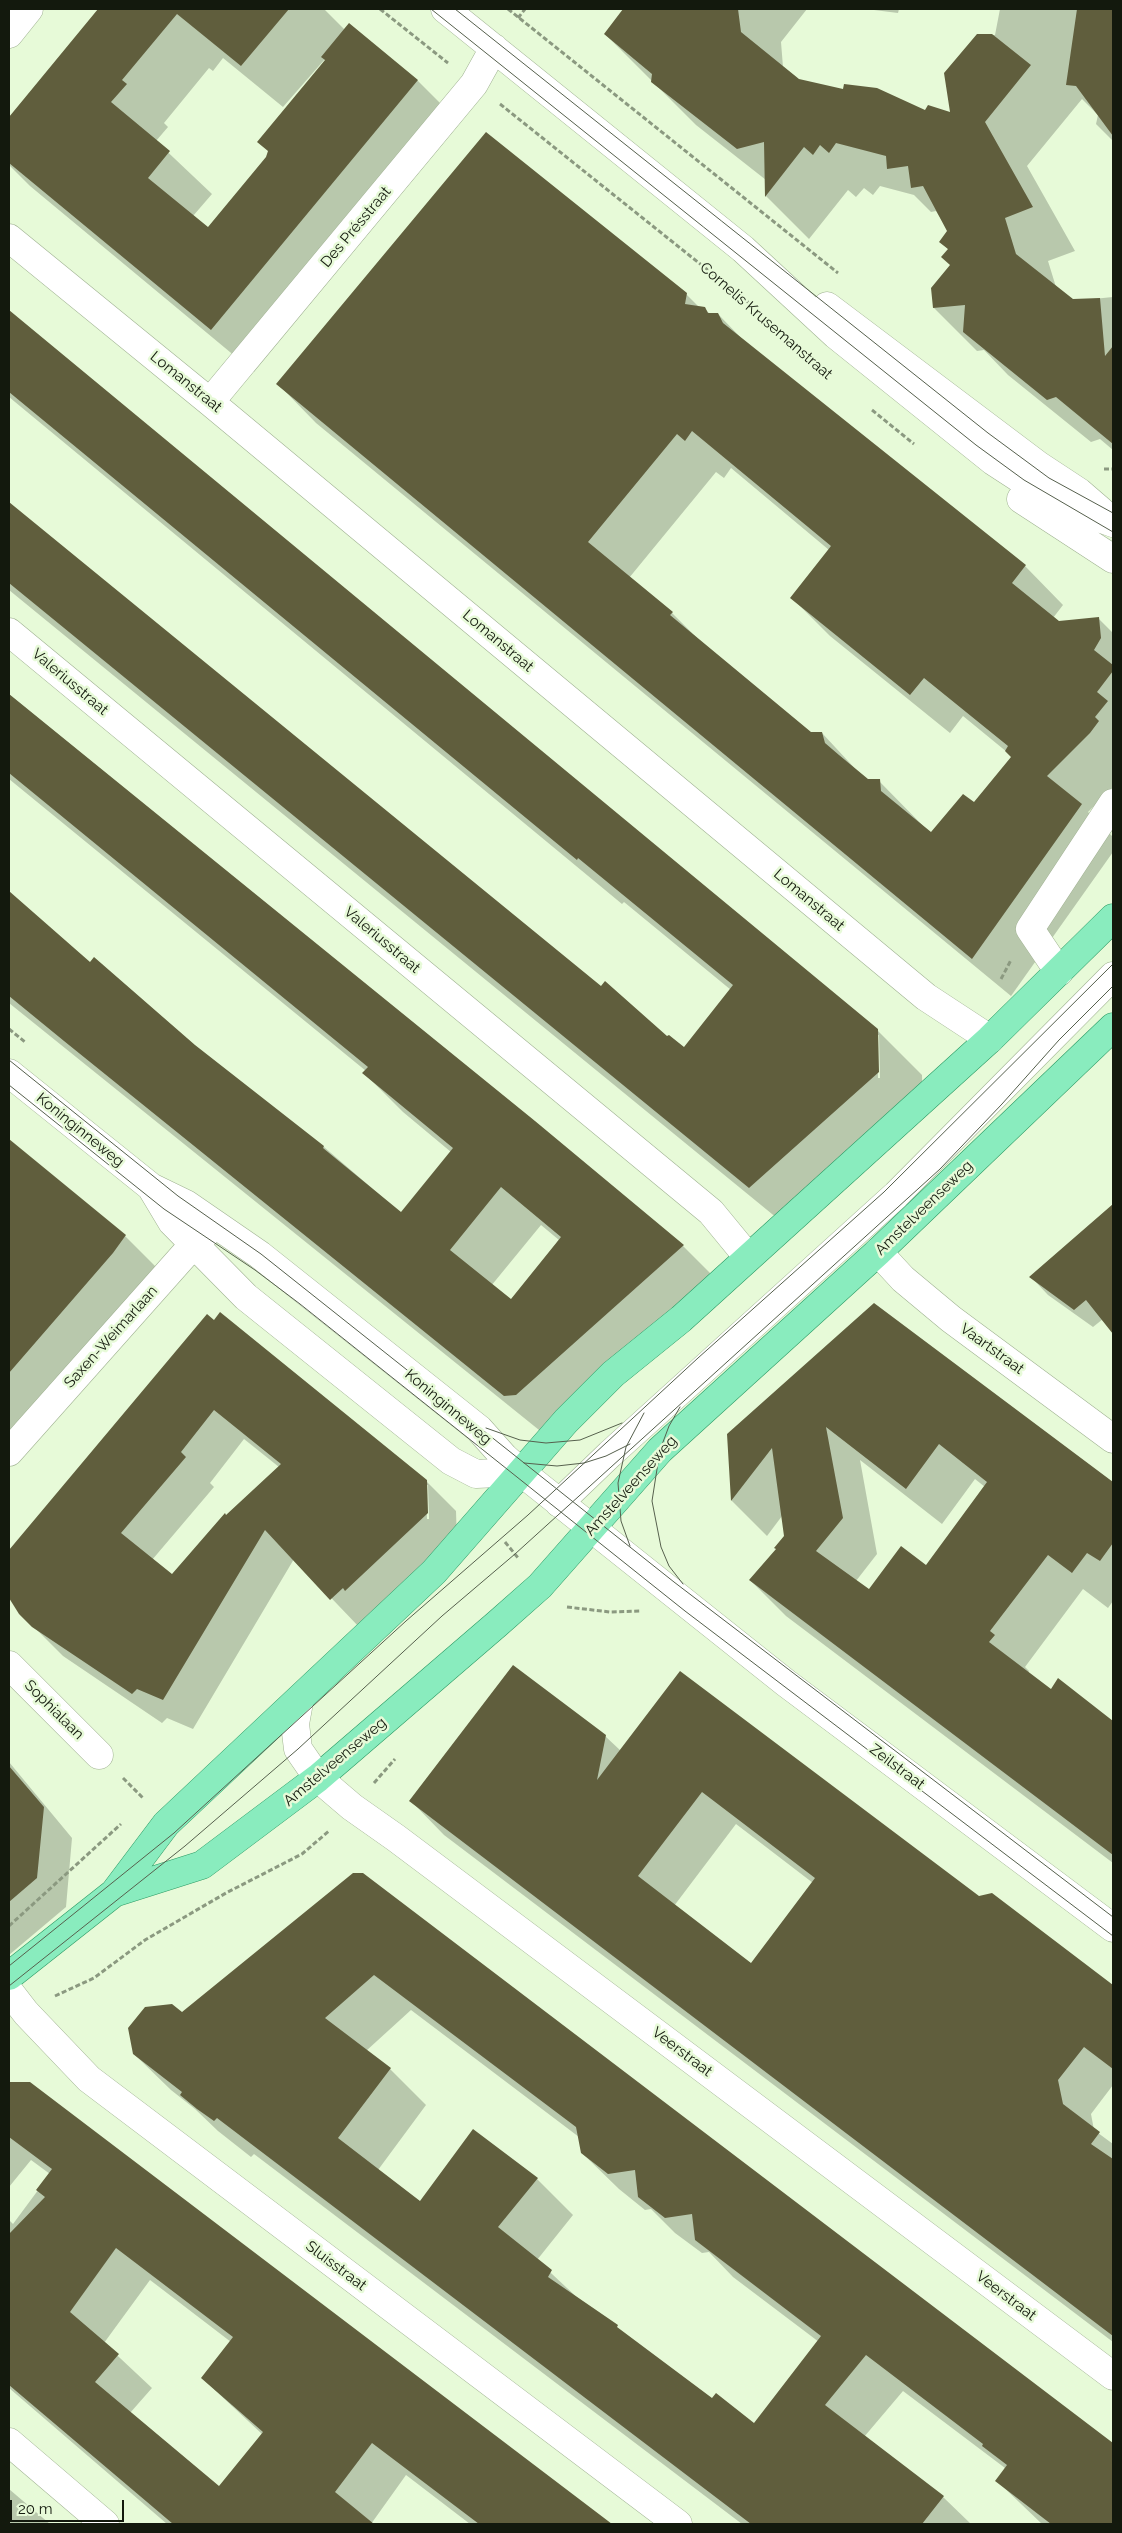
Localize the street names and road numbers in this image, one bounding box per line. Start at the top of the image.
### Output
street label: Des Présstraat [317,183,395,271]
street label: Cornelis Krusemanstraat [696,258,836,384]
street label: Lomanstraat [147,348,225,416]
street label: Lomanstraat [459,606,537,676]
street label: Valeriusstraat [28,645,112,719]
street label: Lomanstraat [770,865,848,935]
street label: Valeriusstraat [340,903,424,977]
street label: Koninginneweg [33,1089,127,1171]
street label: Amstelveenseweg [871,1157,977,1259]
street label: Saxen-Weimarlaan [60,1282,162,1392]
street label: Vaartstraat [956,1320,1028,1378]
street label: Koninginneweg [401,1366,495,1448]
street label: Amstelveenseweg [581,1432,681,1540]
street label: Sophialaan [21,1677,87,1743]
street label: Amstelveenseweg [280,1714,390,1810]
street label: Zeilstraat [866,1741,928,1793]
street label: Veerstraat [648,2023,716,2081]
street label: Sluisstraat [302,2237,370,2295]
street label: Veerstraat [972,2267,1040,2325]

